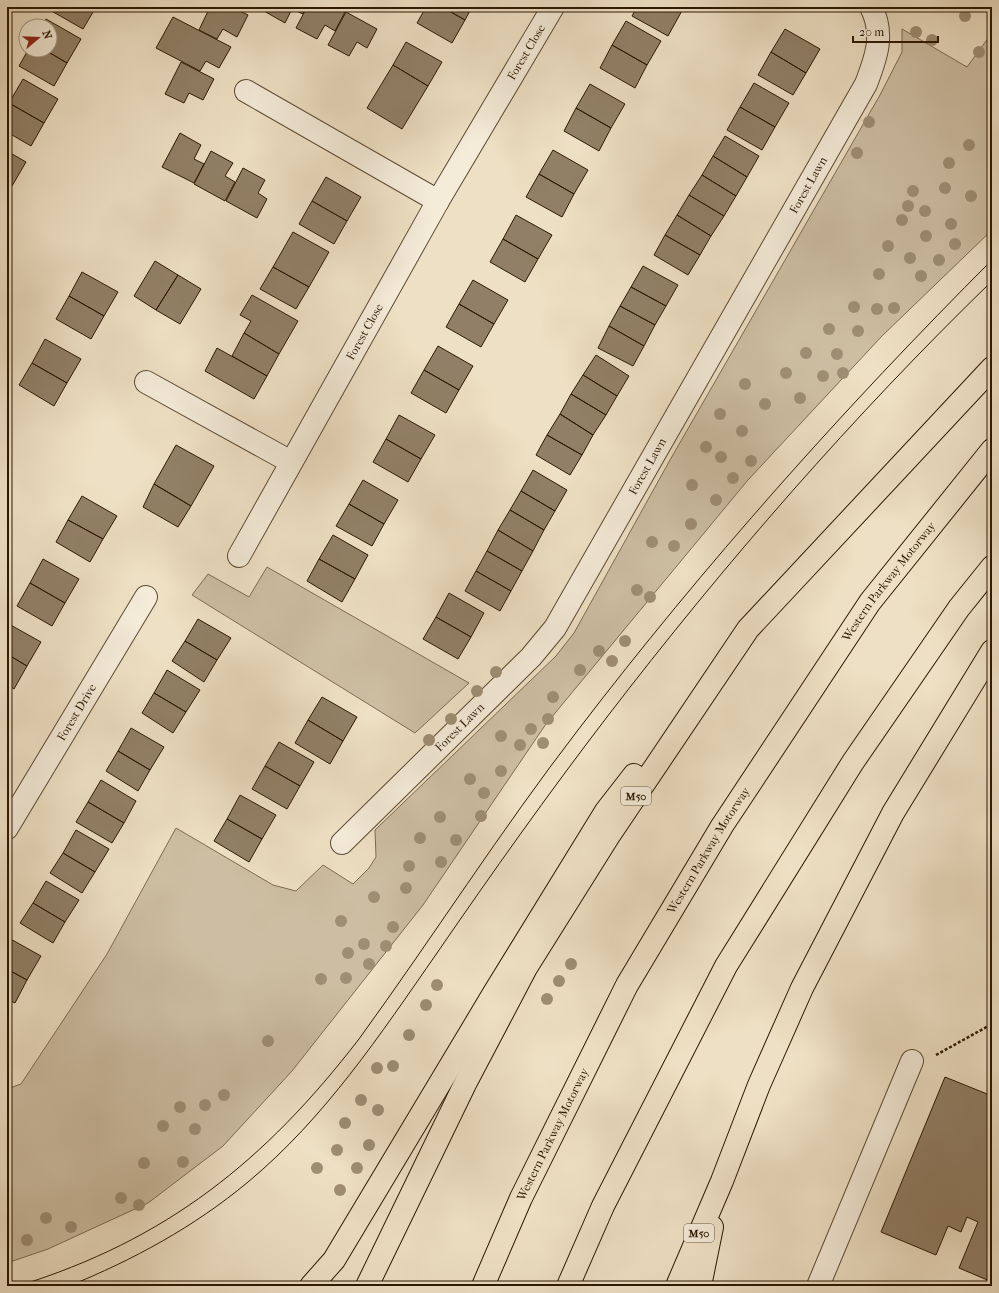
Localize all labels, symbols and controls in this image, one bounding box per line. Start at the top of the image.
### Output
north arrow [18,18,58,58]
scale bar [853,18,938,44]
street label: Forest Close [504,22,548,83]
text: 20 m [859,25,884,39]
text: N [39,29,55,42]
street label: Forest Lawn [786,154,830,216]
street label: Forest Close [343,301,386,363]
street label: Forest Lawn [626,435,669,497]
street label: Western Parkway Motorway [838,519,939,645]
street label: Forest Drive [54,681,99,743]
street label: Forest Lawn [432,700,487,754]
street label: Western Parkway Motorway [664,784,753,917]
road number: M50 [621,787,651,805]
street label: Western Parkway Motorway [513,1065,592,1204]
road number: M50 [684,1224,714,1242]

